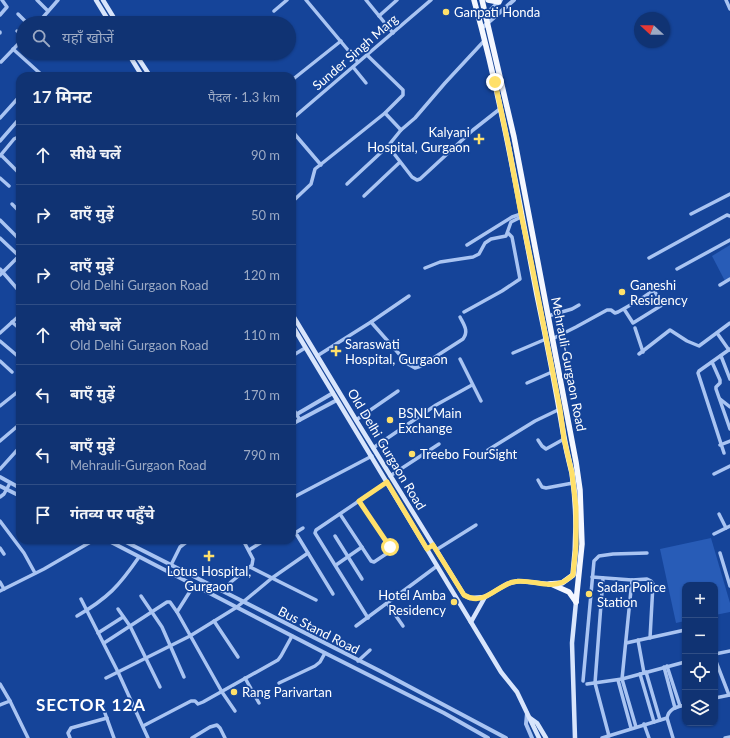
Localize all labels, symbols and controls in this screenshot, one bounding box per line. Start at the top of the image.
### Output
place label: Ganpati Honda [454,4,540,20]
marker: Ganpati Honda [441,7,451,17]
street label: Sunder Singh Marg [309,10,401,93]
north arrow [634,12,670,48]
search box [16,16,296,60]
icon: search [30,27,52,49]
text: यहाँ खोजें [62,28,114,46]
route end [486,73,504,91]
text: 17 मिनट [32,86,92,107]
text: पैदल · 1.3 km [208,89,280,105]
place label: Kalyani Hospital, Gurgaon [367,124,470,155]
marker: Kalyani Hospital, Gurgaon [473,133,485,145]
icon: ahead [32,144,54,166]
text: सीधे चलें [70,144,121,162]
text: 90 m [251,147,280,163]
icon: right [32,204,54,226]
text: दाएँ मुड़ें [70,204,114,222]
text: 50 m [251,207,280,223]
text: दाएँ मुड़ें [70,256,114,274]
icon: right [32,264,54,286]
text: 120 m [243,267,280,283]
text: Old Delhi Gurgaon Road [70,277,209,293]
place label: Ganeshi Residency [630,277,688,308]
marker: Ganeshi Residency [617,287,627,297]
street label: Mehrauli-Gurgaon Road [548,295,590,433]
text: सीधे चलें [70,316,121,334]
icon: ahead [32,324,54,346]
text: 110 m [243,327,280,343]
place label: Saraswati Hospital, Gurgaon [345,336,448,367]
text: Old Delhi Gurgaon Road [70,337,209,353]
marker: Saraswati Hospital, Gurgaon [330,345,342,357]
icon: left [32,384,54,406]
text: बाएँ मुड़ें [70,384,115,402]
street label: Old Delhi Gurgaon Road [344,385,430,513]
text: 170 m [243,387,280,403]
place label: BSNL Main Exchange [398,405,462,436]
marker: BSNL Main Exchange [385,415,395,425]
text: बाएँ मुड़ें [70,436,115,454]
icon: left [32,444,54,466]
place label: Treebo FourSight [420,446,518,462]
text: 790 m [243,447,280,463]
marker: Treebo FourSight [407,449,417,459]
text: Mehrauli-Gurgaon Road [70,457,207,473]
icon: arrive [32,504,54,526]
text: गंतव्य पर पहुँचे [70,504,154,522]
route start [381,538,399,556]
marker: Lotus Hospital, Gurgaon [203,550,215,562]
place label: Lotus Hospital, Gurgaon [167,563,251,594]
place label: Sadar Police Station [597,579,666,610]
map controls [682,582,718,726]
button: + [682,582,718,618]
place label: Hotel Amba Residency [378,587,446,618]
marker: Sadar Police Station [584,589,594,599]
marker: Hotel Amba Residency [449,597,459,607]
street label: Bus Stand Road [276,603,362,657]
button: − [682,618,718,654]
button: locate [682,654,718,690]
place label: Rang Parivartan [242,684,332,700]
marker: Rang Parivartan [229,687,239,697]
button: layers [682,690,718,726]
district label: SECTOR 12A [36,694,146,715]

